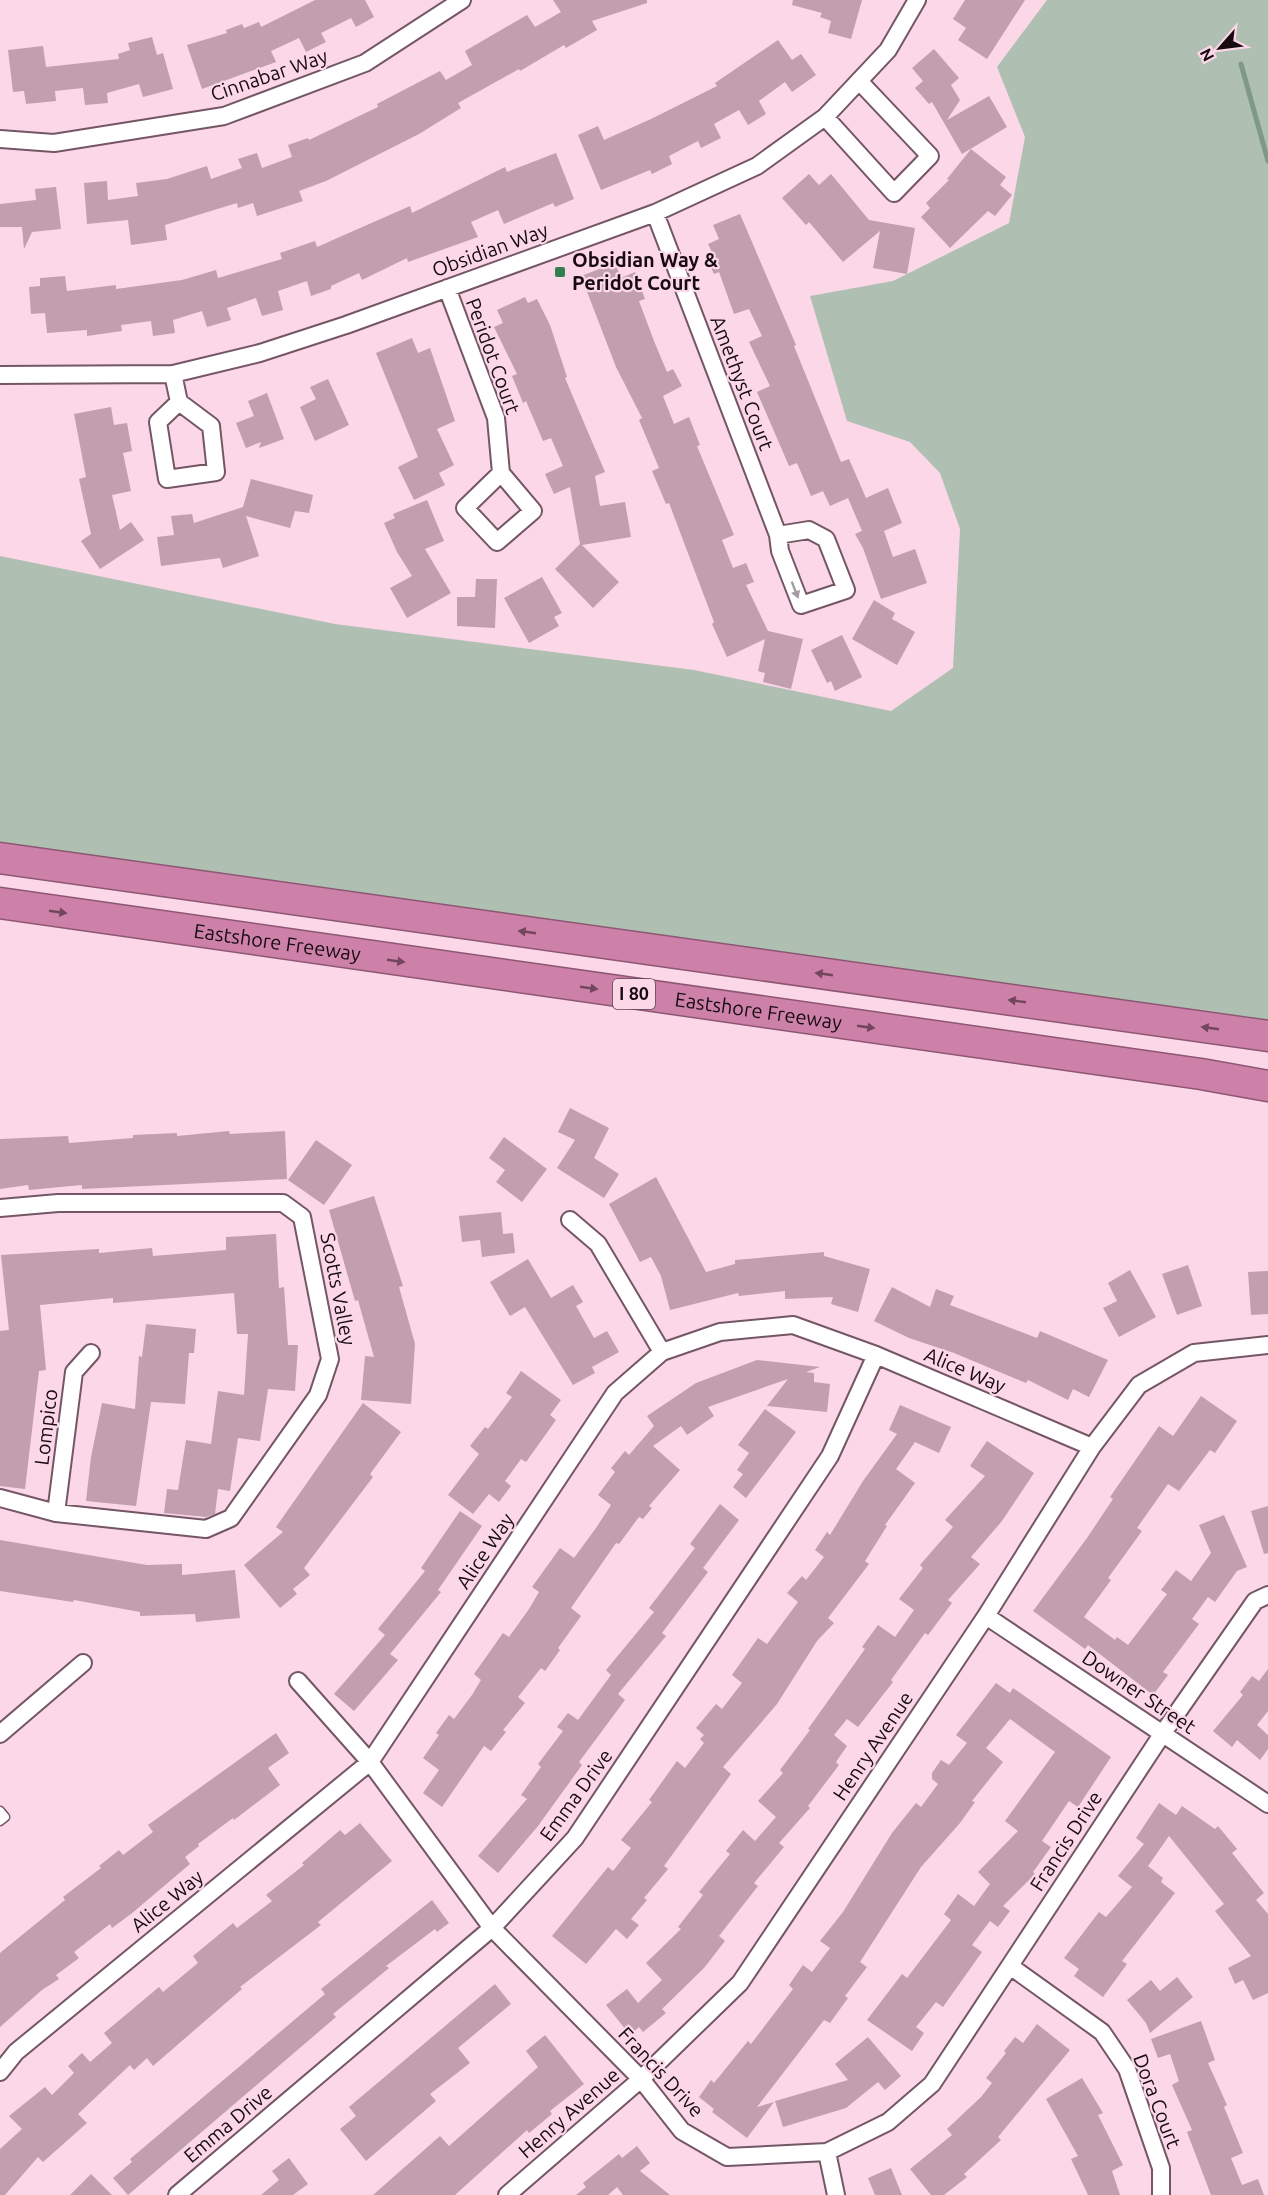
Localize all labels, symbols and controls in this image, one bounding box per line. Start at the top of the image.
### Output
north arrow [1190,18,1250,78]
street label: Cinnabar Way [207,44,331,105]
text: N [1196,46,1218,65]
street label: Obsidian Way [429,218,551,281]
place label: Obsidian Way & Peridot Court [572,248,718,294]
marker: Obsidian Way & Peridot Court [553,265,567,279]
street label: Peridot Court [462,295,525,417]
street label: Amethyst Court [706,312,779,453]
one-way arrow [790,582,800,600]
one-way arrow [48,908,67,917]
street label: Eastshore Freeway [192,919,363,965]
one-way arrow [517,928,536,937]
one-way arrow [387,956,406,965]
one-way arrow [814,969,833,978]
road number: I 80 [613,979,655,1009]
one-way arrow [580,983,599,993]
street label: Eastshore Freeway [673,987,844,1034]
one-way arrow [1007,996,1026,1005]
one-way arrow [856,1022,875,1031]
one-way arrow [1200,1023,1219,1033]
street label: Scotts Valley [316,1231,361,1348]
street label: Alice Way [921,1342,1010,1397]
street label: Lompico [29,1388,62,1466]
street label: Alice Way [451,1508,518,1593]
street label: Downer Street [1078,1645,1200,1738]
street label: Henry Avenue [828,1687,917,1804]
street label: Emma Drive [535,1744,617,1845]
street label: Francis Drive [1025,1787,1106,1895]
street label: Alice Way [126,1864,208,1937]
street label: Francis Drive [614,2022,709,2121]
street label: Dora Court [1129,2050,1186,2151]
street label: Henry Avenue [514,2063,624,2163]
street label: Emma Drive [179,2080,276,2167]

